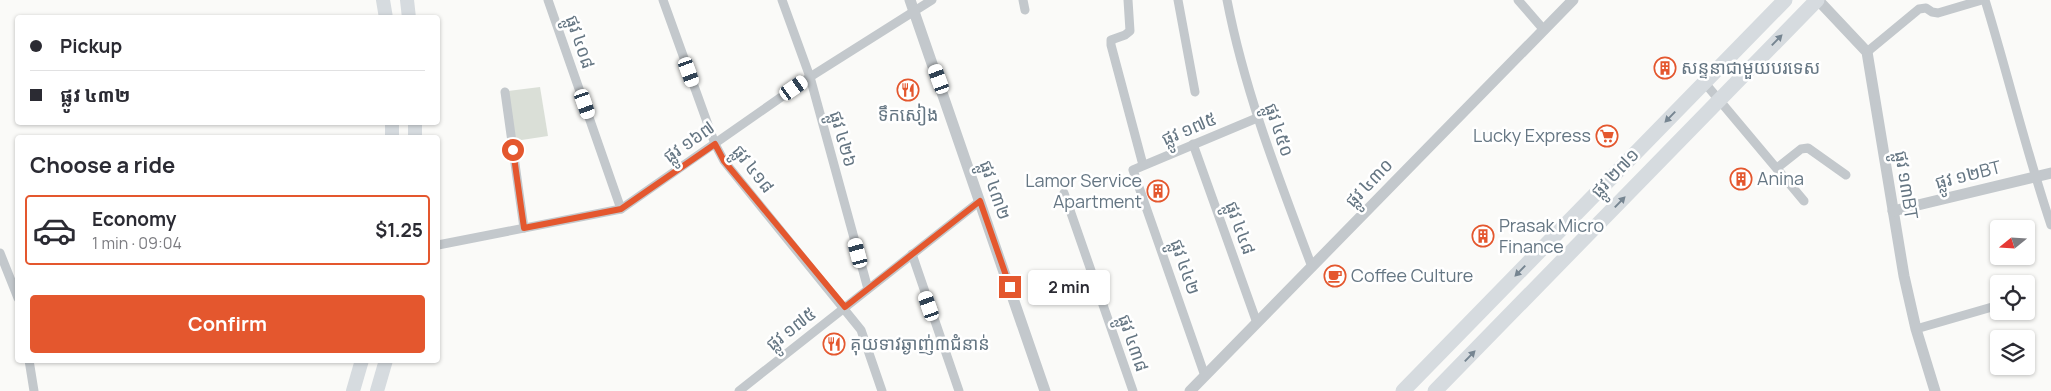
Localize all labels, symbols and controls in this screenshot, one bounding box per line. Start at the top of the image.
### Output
street label: ផ្លូវ ៤០៨ [556,12,601,73]
text: Pickup [60,33,122,59]
one-way arrow [1771,35,1783,47]
car [676,55,701,89]
place label: សន្ទនាជាមួយបរទេស [1681,55,1820,79]
building icon: សន្ទនាជាមួយបរទេស [1653,56,1677,80]
car [926,62,951,96]
car [777,73,810,103]
restaurant icon: ទឹកសៀង [896,78,920,102]
text: ផ្លូវ ៤៣២ [60,82,130,108]
car [573,87,596,121]
street label: ផ្លូវ ៤៥០ [1255,100,1300,161]
place label: ទឹកសៀង [878,102,938,126]
street label: ផ្លូវ ១៧៥ [1157,106,1222,155]
street label: ផ្លូវ ៤២៦ [819,108,863,171]
one-way arrow [1664,111,1676,123]
street label: ផ្លូវ ១៦៧ [658,115,722,172]
place label: Lucky Express [1473,123,1591,147]
supermarket icon: Lucky Express [1595,124,1619,148]
route start [502,139,524,161]
street label: ផ្លូវ ៤១៨ [723,139,780,201]
street label: ផ្លូវ ២៧១ [1585,142,1648,206]
street label: ផ្លូវ ១៣BT [1884,149,1924,222]
text: Choose a ride [30,150,175,180]
street label: ផ្លូវ ៤៣០ [1339,153,1401,216]
street label: ផ្លូវ ១២BT [1932,154,2005,199]
street label: ផ្លូវ ៤៣២ [970,157,1017,224]
place label: Anina [1757,166,1804,190]
building icon: Anina [1729,167,1753,191]
place label: Lamor Service Apartment [1025,168,1142,213]
building icon: Lamor Service Apartment [1146,179,1170,203]
one-way arrow [1614,197,1626,209]
street label: ផ្លូវ ៤៤៨ [1215,198,1262,260]
text: Economy [92,206,176,232]
icon: car [32,208,77,253]
place label: Prasak Micro Finance [1499,213,1604,258]
text: $1.25 [375,217,423,243]
north arrow [1990,220,2035,265]
map controls [1990,220,2035,375]
building icon: Prasak Micro Finance [1471,224,1495,248]
text: 1 min · 09:04 [92,232,182,254]
street label: ផ្លូវ ៤៤២ [1160,236,1207,299]
car [846,237,869,269]
place label: Coffee Culture [1351,263,1473,287]
cafe icon: Coffee Culture [1323,264,1347,288]
one-way arrow [1514,265,1526,277]
callout: 2 min [1028,270,1110,304]
button: locate [1990,275,2035,320]
route end [999,276,1021,298]
text: 2 min [1048,276,1090,298]
car [917,289,940,323]
button: Confirm [30,295,425,353]
street label: ផ្លូវ ១៧៥ [760,301,824,360]
street label: ផ្លូវ ៤៣៨ [1108,311,1155,376]
button: layers [1990,330,2035,375]
place label: គុយទាវឆ្ងាញ់៣ជំនាន់ [850,331,990,356]
restaurant icon: គុយទាវឆ្ងាញ់៣ជំនាន់ [822,332,846,356]
one-way arrow [1464,350,1476,362]

